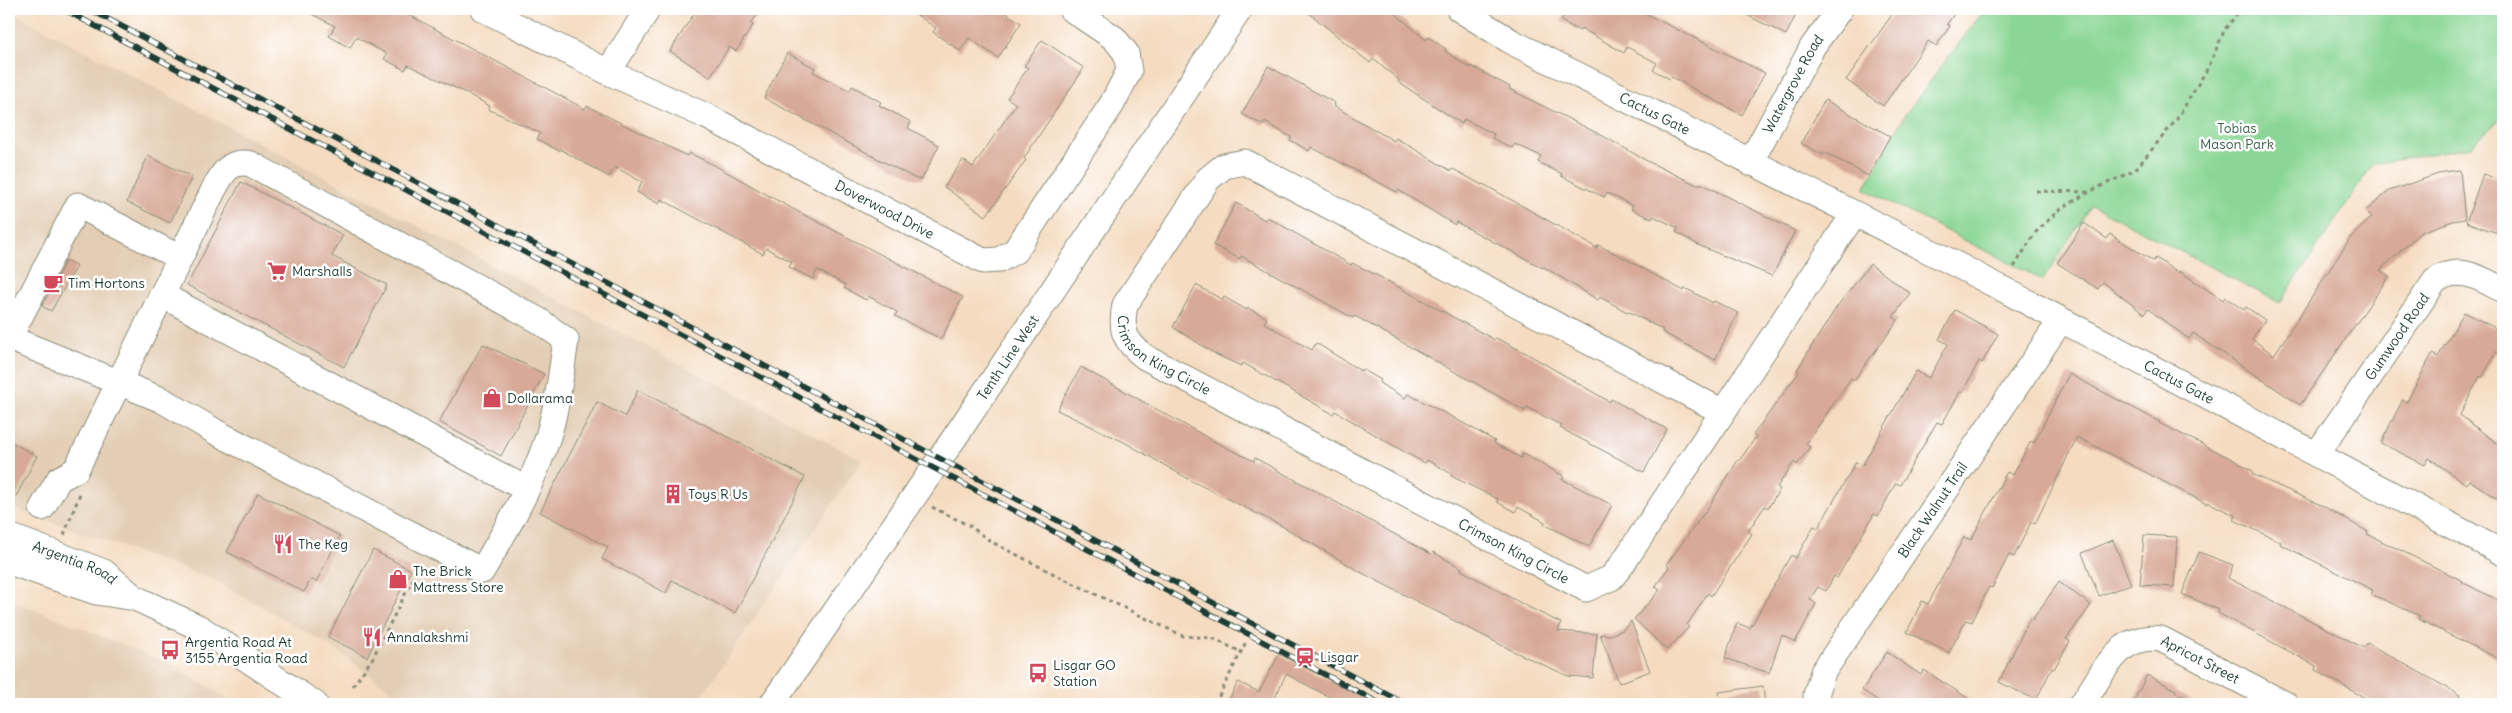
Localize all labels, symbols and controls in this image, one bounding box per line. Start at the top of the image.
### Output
street label: Watergrove Road [1759,31,1827,136]
street label: Cactus Gate [1616,88,1693,139]
park label: Tobias Mason Park [2200,119,2274,153]
street label: Doverwood Drive [832,176,937,243]
supermarket icon: Marshalls [266,260,288,282]
place label: Marshalls [292,262,352,280]
cafe icon: Tim Hortons [42,272,64,294]
place label: Tim Hortons [68,274,145,292]
street label: Gumwood Road [2361,290,2433,384]
street label: Tenth Line West [973,311,1043,404]
street label: Crimson King Circle [1114,315,1214,399]
street label: Cactus Gate [2141,356,2217,408]
shop icon: Dollarama [481,387,503,409]
place label: Dollarama [507,389,573,407]
street label: Black Walnut Trail [1894,458,1971,561]
building icon: Toys R Us [662,483,684,505]
place label: Toys R Us [688,485,748,503]
street label: Crimson King Circle [1455,514,1572,587]
restaurant icon: The Keg [272,533,294,555]
place label: The Keg [298,535,348,553]
street label: Argentia Road [30,537,121,588]
place label: The Brick Mattress Store [413,562,504,596]
shop icon: The Brick Mattress Store [387,568,409,590]
restaurant icon: Annalakshmi [361,626,383,648]
place label: Annalakshmi [387,628,468,646]
street label: Apricot Street [2158,632,2243,688]
place label: Argentia Road At 3155 Argentia Road [185,633,308,667]
bus stop icon: Argentia Road At 3155 Argentia Road [159,639,181,661]
station icon: Lisgar [1294,646,1316,668]
place label: Lisgar [1320,648,1359,666]
place label: Lisgar GO Station [1053,656,1116,690]
bus stop icon: Lisgar GO Station [1027,662,1049,684]

